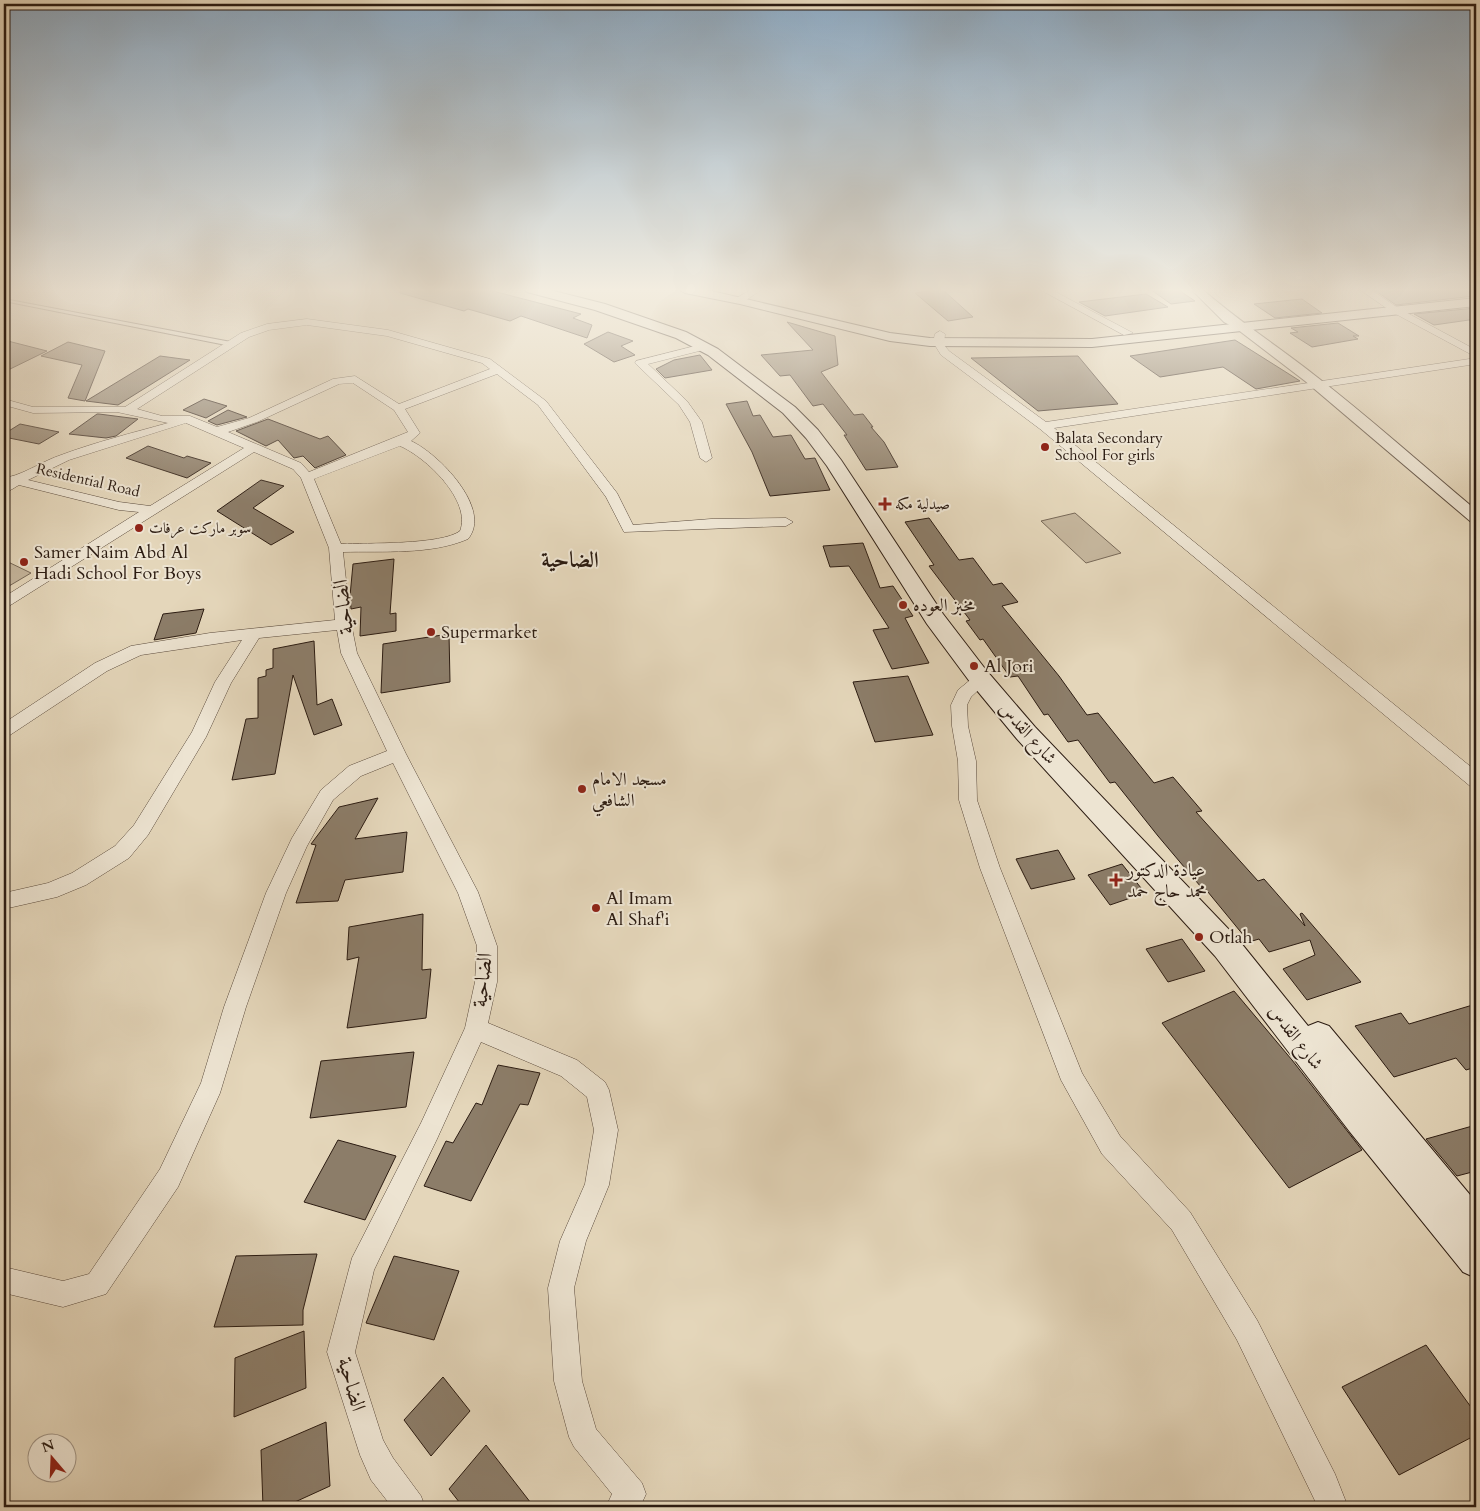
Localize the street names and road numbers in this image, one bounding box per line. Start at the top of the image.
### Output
street label: Residential Road [34,458,142,502]
street label: الضاحية [326,578,361,636]
street label: شارع القدس [991,697,1062,771]
street label: الضاحية [465,951,500,1009]
street label: شارع القدس [1261,1000,1329,1076]
street label: الضاحية [330,1354,373,1415]

